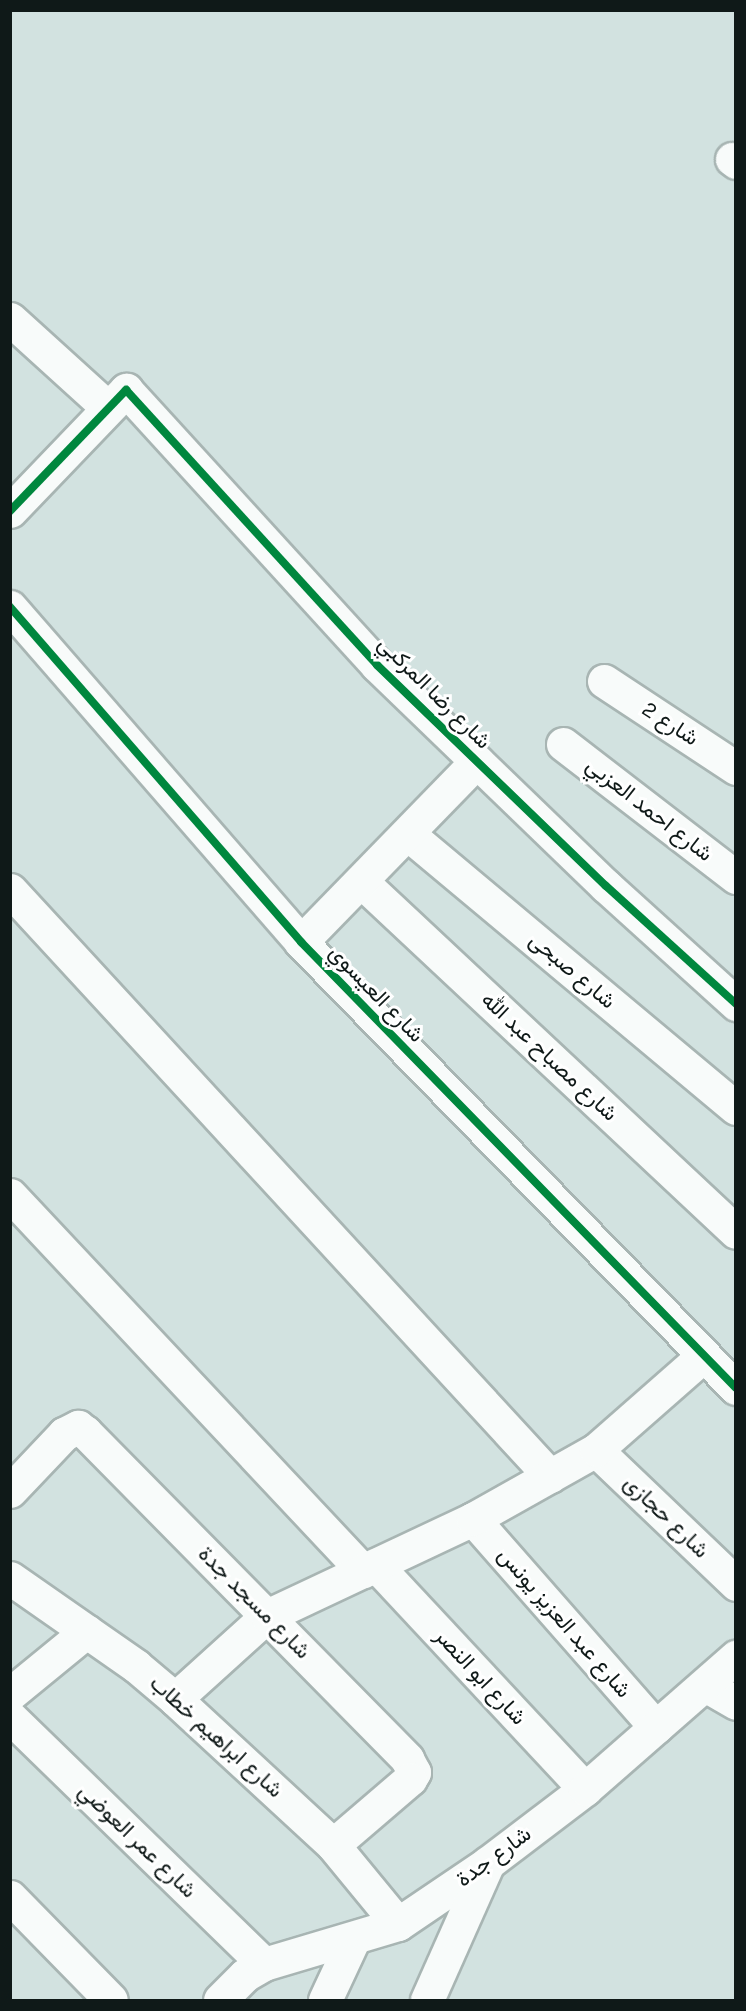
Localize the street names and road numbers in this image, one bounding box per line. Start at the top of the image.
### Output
street label: شارع رضا المركبي [372,631,496,755]
street label: شارع 2 [637,696,703,752]
street label: شارع احمد العزبي [580,752,718,868]
street label: شارع صبحى [523,927,621,1015]
street label: شارع العيسوي [323,940,429,1048]
street label: شارع مصباح عبد الله [475,987,623,1127]
street label: شارع حجازى [618,1470,714,1564]
street label: شارع مسجد جدة [192,1541,316,1665]
street label: شارع عبد العزيز يونس [491,1542,637,1704]
street label: شارع ابو النصر [429,1623,531,1731]
street label: شارع ابراهيم خطاب [144,1670,288,1804]
street label: شارع عمر العوضي [73,1778,201,1904]
street label: شارع جدة [451,1821,537,1893]

